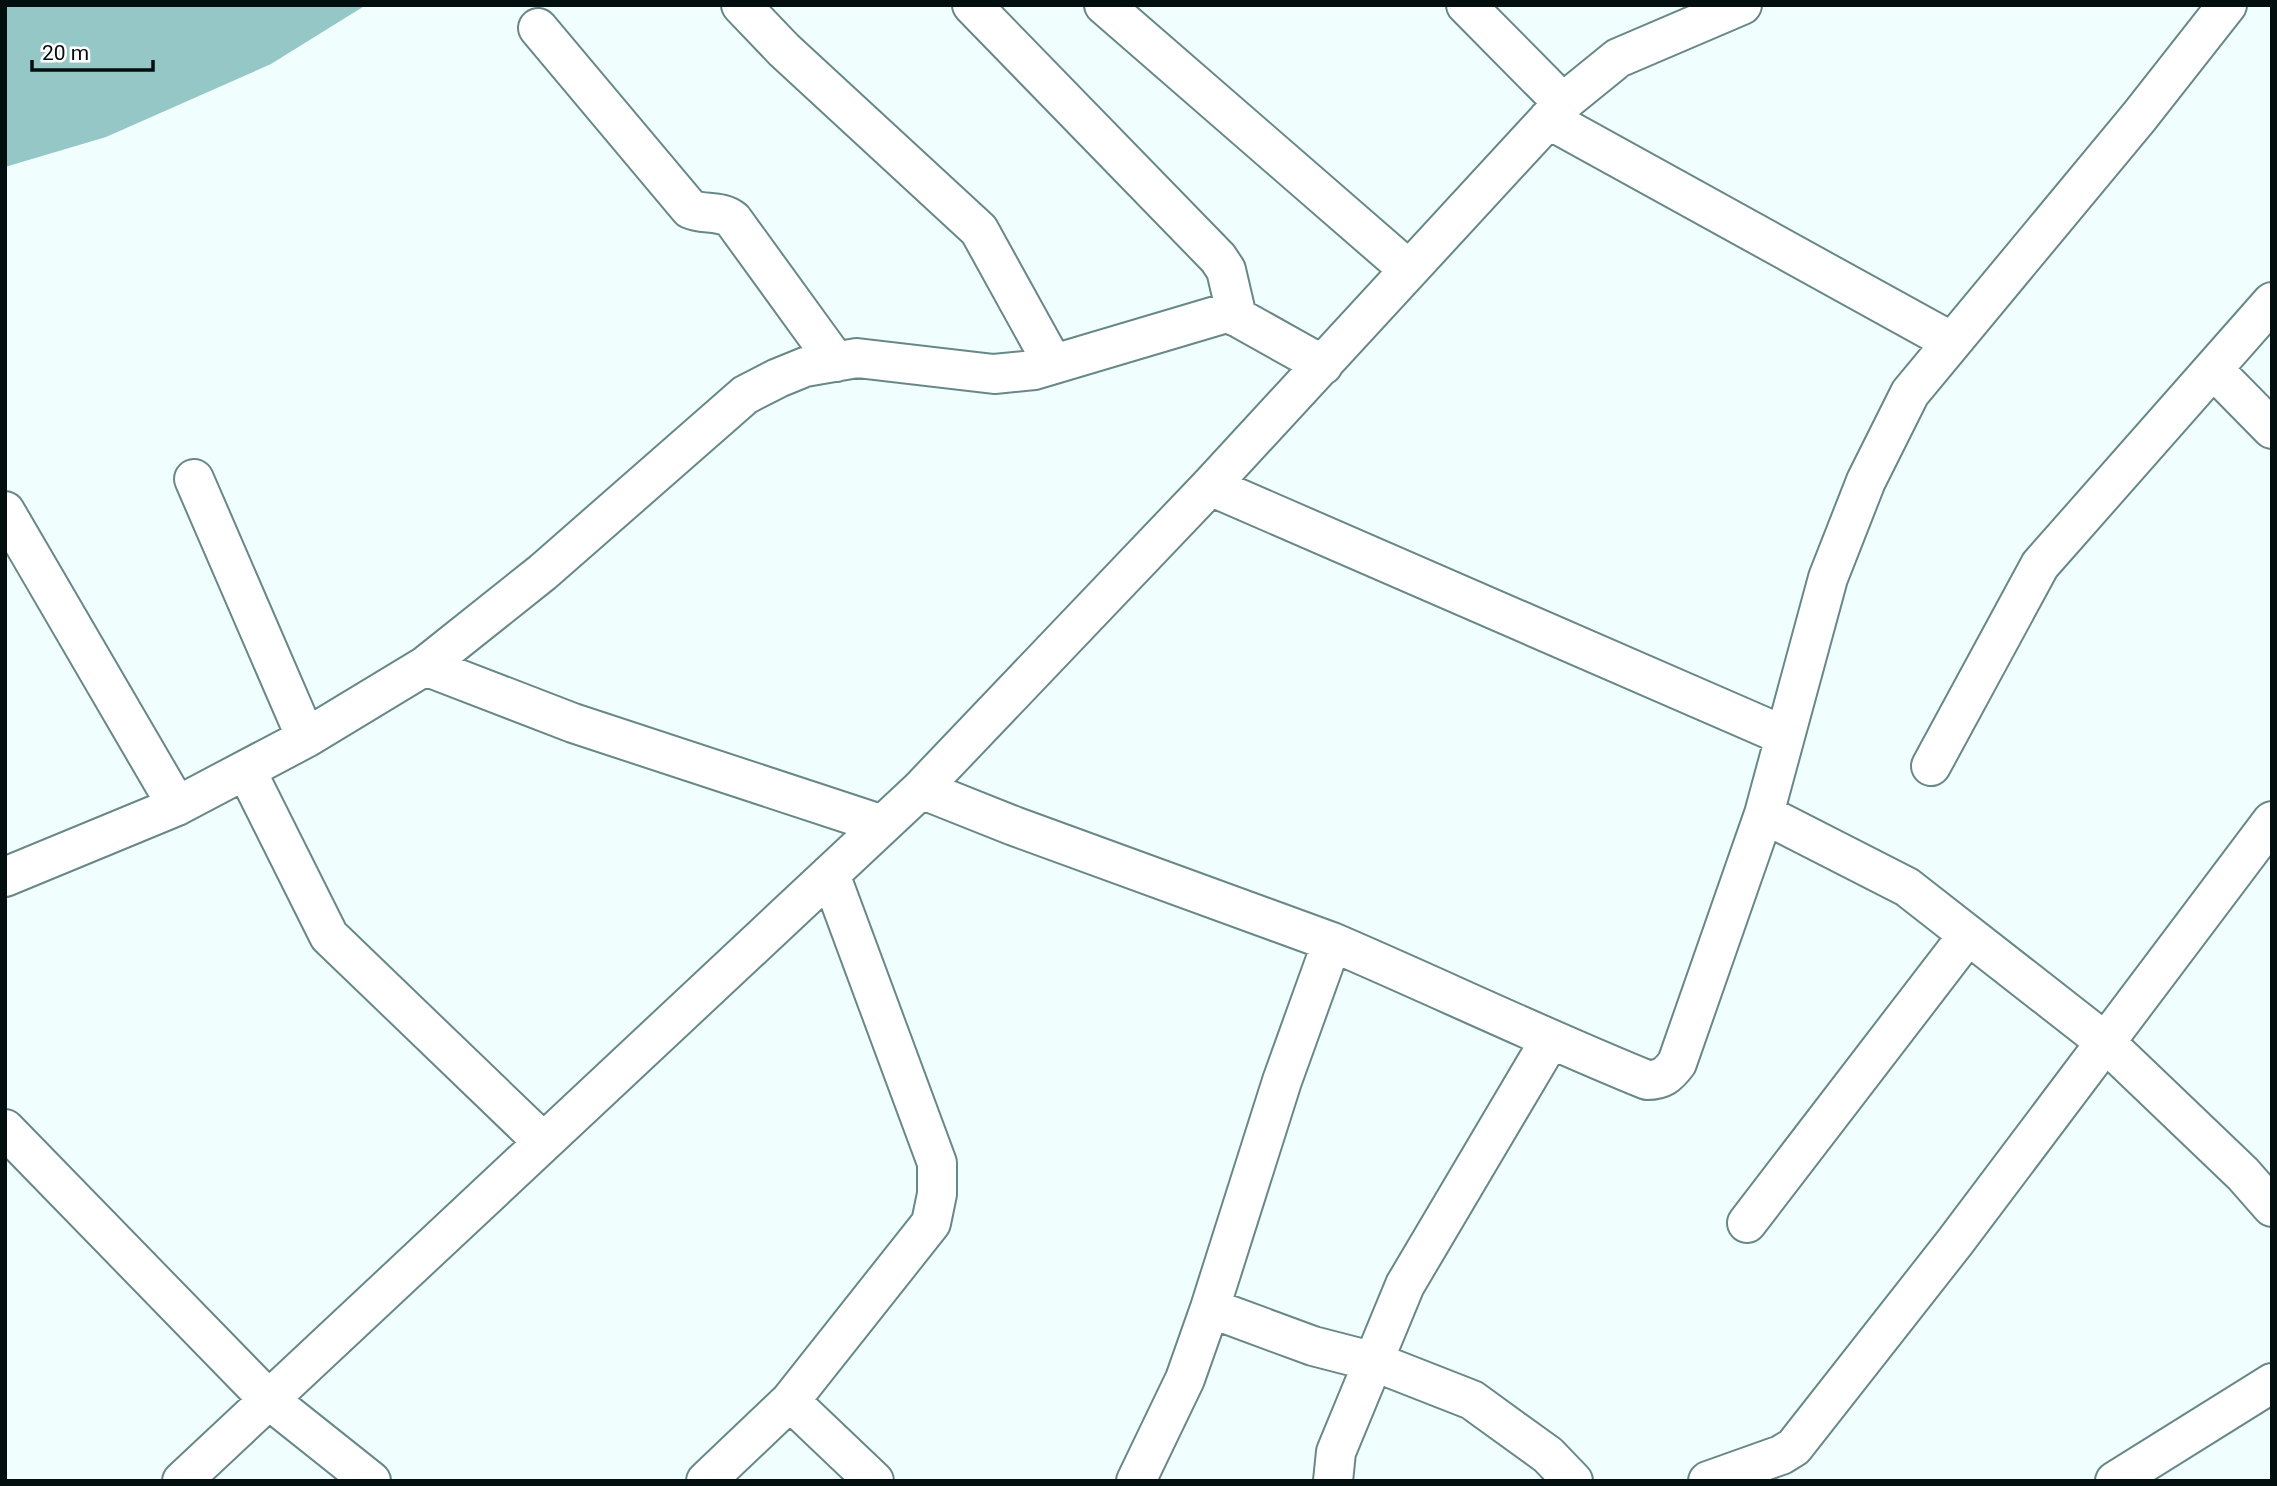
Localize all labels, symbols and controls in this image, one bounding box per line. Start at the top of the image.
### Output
scale bar [32,28,152,72]
text: 20 m [42,41,89,65]

